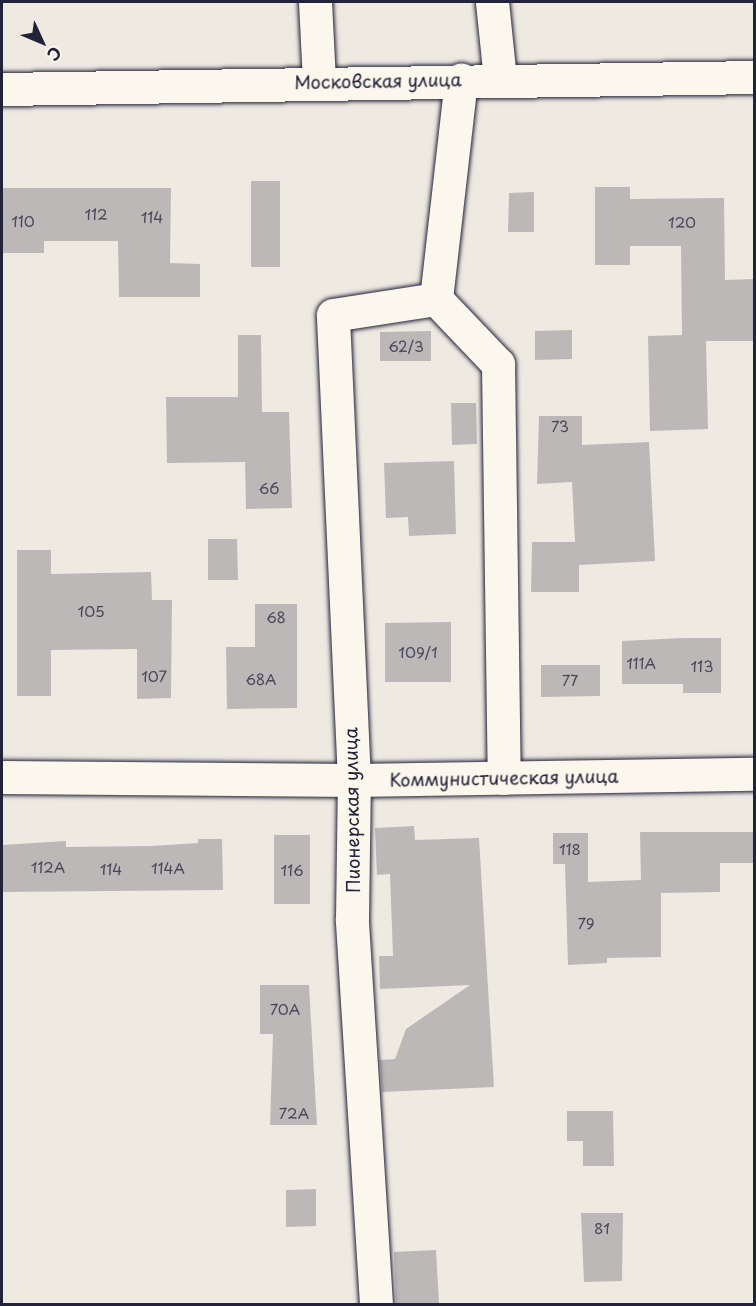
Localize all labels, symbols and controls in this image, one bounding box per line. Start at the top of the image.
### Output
north arrow [12,12,72,72]
text: С [42,42,68,67]
street label: Московская улица [294,69,462,93]
house number: 112 [84,205,108,223]
house number: 114 [141,208,163,226]
house number: 110 [11,212,35,230]
house number: 120 [668,213,696,231]
house number: 62/3 [388,337,424,355]
house number: 73 [551,417,569,435]
house number: 66 [259,479,279,497]
house number: 105 [77,602,105,620]
house number: 68 [266,608,286,626]
house number: 109/1 [398,643,438,661]
house number: 111А [626,654,656,672]
house number: 113 [691,657,713,675]
house number: 107 [141,667,167,685]
house number: 68А [245,670,277,688]
house number: 77 [562,671,578,689]
street label: Пионерская улица [340,727,364,893]
street label: Коммунистическая улица [389,765,619,791]
house number: 118 [559,840,581,858]
house number: 112А [31,858,65,876]
house number: 114А [151,859,185,877]
house number: 114 [100,860,122,878]
house number: 116 [280,861,304,879]
house number: 79 [577,914,595,932]
house number: 70А [270,1000,300,1018]
house number: 72А [279,1104,309,1122]
house number: 81 [594,1219,610,1237]

